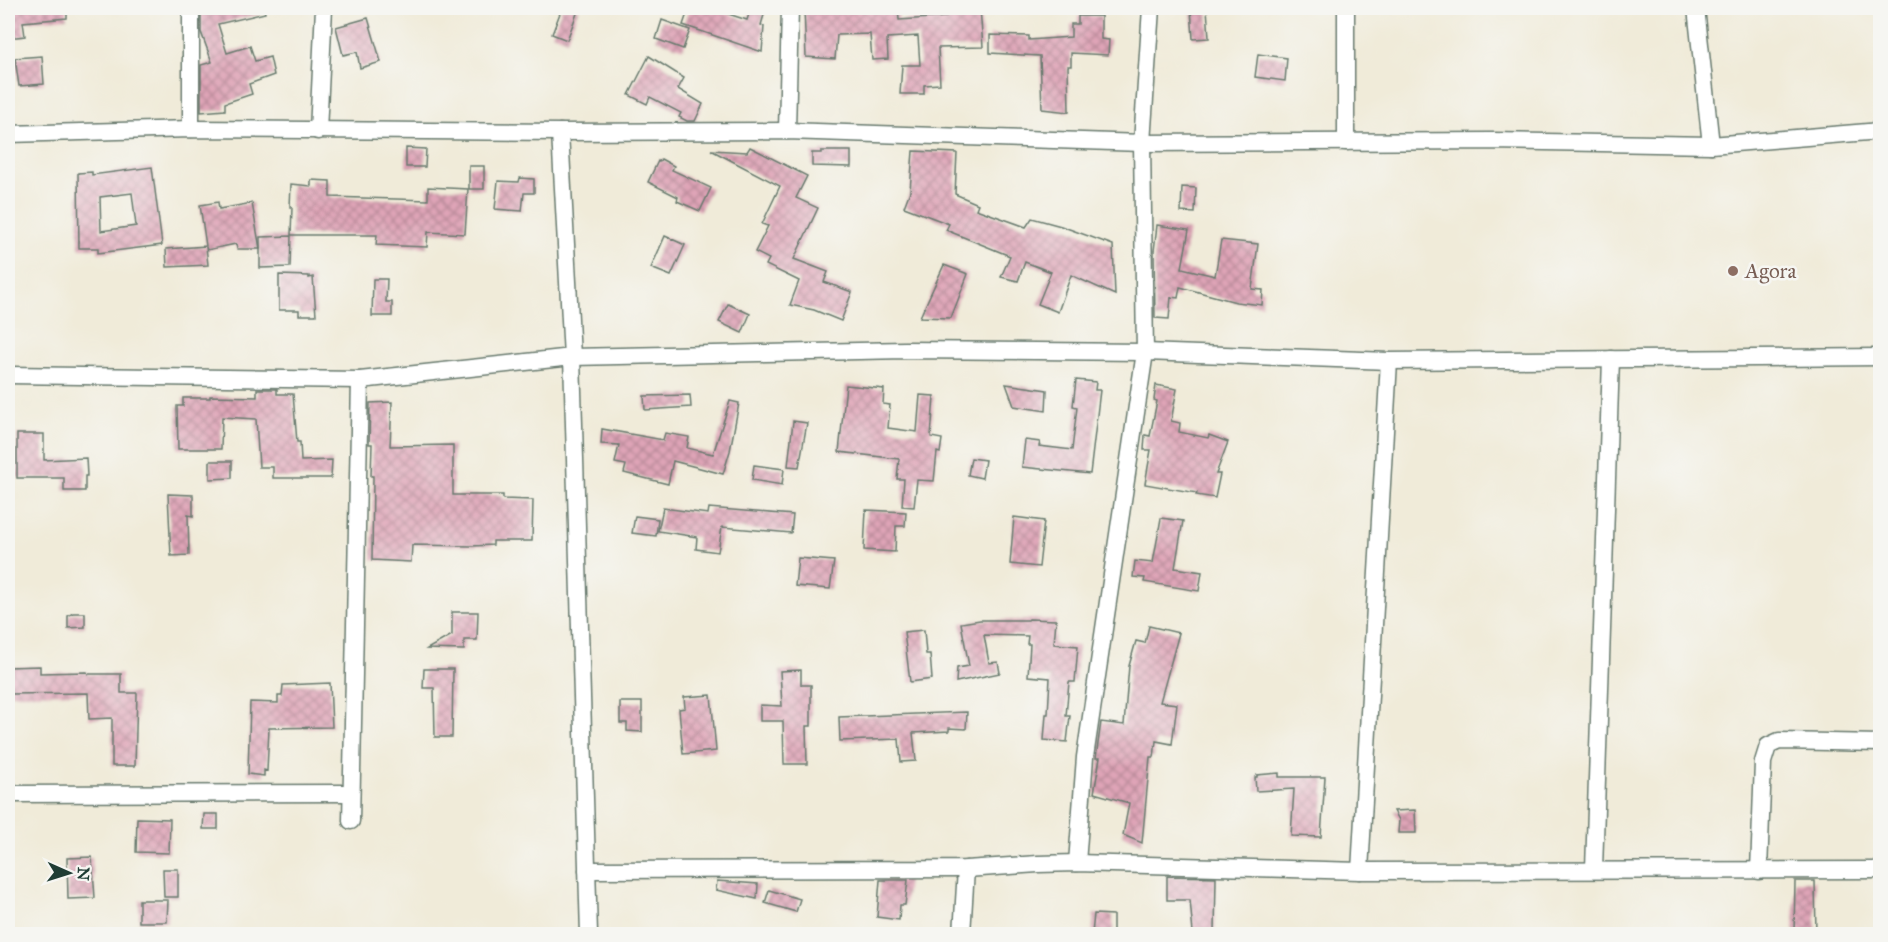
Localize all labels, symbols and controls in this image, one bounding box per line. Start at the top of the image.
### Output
place label: Agora [1744,258,1796,284]
marker: Agora [1726,264,1740,278]
north arrow [39,843,99,903]
text: N [74,866,93,881]

